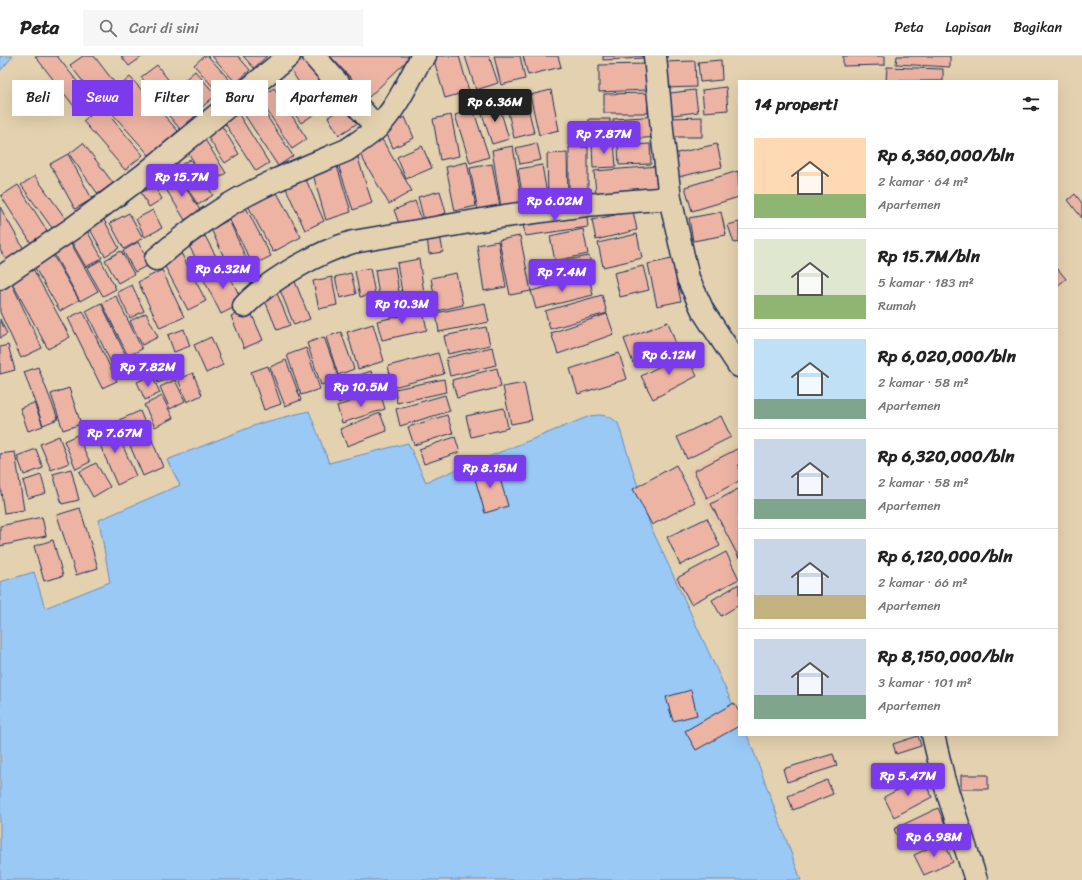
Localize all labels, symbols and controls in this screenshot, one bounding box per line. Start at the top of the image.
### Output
search box [83,10,363,46]
text: Peta [20,11,59,44]
text: Cari di sini [129,15,199,41]
text: Peta [894,15,923,40]
text: Lapisan [945,15,991,40]
text: Bagikan [1013,15,1062,40]
icon: search [97,17,119,39]
chip: Beli [12,80,64,116]
chip: Sewa [72,80,133,116]
chip: Filter [141,80,203,116]
chip: Baru [211,80,268,116]
chip: Apartemen [276,80,371,116]
pin: Rp 6.36M [454,89,536,123]
text: 14 properti [754,89,838,119]
text: Rp 6.36M [468,90,522,113]
icon: filters [1020,93,1042,115]
pin: Rp 7.87M [563,121,645,155]
text: Rp 7.87M [576,122,632,145]
text: Rp 6,360,000/bln [878,140,1014,170]
icon: home [786,154,834,202]
pin: Rp 15.7M [141,164,223,198]
text: Rp 15.7M [155,165,209,188]
text: 2 kamar · 64 m² [878,170,968,193]
pin: Rp 6.02M [514,188,596,222]
text: Rp 6.02M [527,189,583,212]
text: Apartemen [878,193,940,216]
text: Rp 15.7M/bln [878,241,980,271]
icon: home [786,255,834,303]
pin: Rp 6.32M [182,256,264,290]
text: Rp 6.32M [196,257,250,280]
pin: Rp 7.4M [525,259,599,293]
text: Rp 7.4M [538,260,586,283]
text: 5 kamar · 183 m² [878,271,974,294]
pin: Rp 10.3M [361,291,443,325]
text: Rp 10.3M [375,292,429,315]
text: Rumah [878,294,916,317]
text: Rp 6,020,000/bln [878,341,1016,371]
pin: Rp 6.12M [628,342,710,376]
text: Rp 6.12M [642,343,696,366]
pin: Rp 7.82M [107,354,189,388]
text: Rp 7.82M [120,355,176,378]
icon: home [786,355,834,403]
text: 2 kamar · 58 m² [878,371,969,394]
pin: Rp 10.5M [320,374,402,408]
text: Rp 10.5M [334,375,388,398]
text: Apartemen [878,394,940,417]
pin: Rp 7.67M [74,420,156,454]
text: Rp 7.67M [88,421,142,444]
text: Rp 6,320,000/bln [878,441,1014,471]
pin: Rp 8.15M [449,455,531,489]
icon: home [786,455,834,503]
text: Rp 8.15M [463,456,517,479]
text: 2 kamar · 58 m² [878,471,969,494]
text: Apartemen [878,494,940,517]
text: Rp 6,120,000/bln [878,541,1012,571]
icon: home [786,555,834,603]
text: 2 kamar · 66 m² [878,571,968,594]
text: Apartemen [878,594,940,617]
text: Rp 8,150,000/bln [878,641,1014,671]
icon: home [786,655,834,703]
text: 3 kamar · 101 m² [878,671,972,694]
text: Apartemen [878,694,940,717]
pin: Rp 5.47M [867,763,949,797]
text: Rp 5.47M [880,764,936,787]
pin: Rp 6.98M [893,824,975,858]
text: Rp 6.98M [906,825,962,848]

